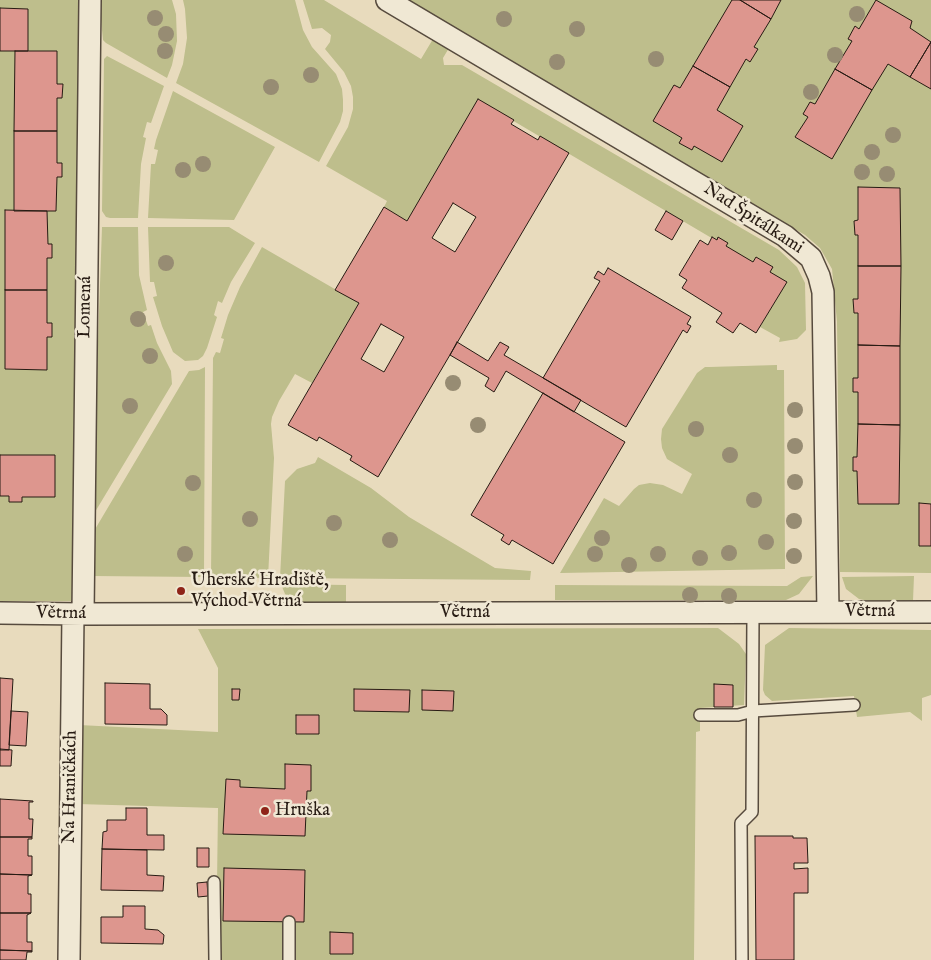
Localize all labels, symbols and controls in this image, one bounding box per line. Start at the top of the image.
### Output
street label: Nad Špitálkami [699,179,807,259]
street label: Lomená [75,276,97,338]
place label: Uherské Hradiště, Východ Větrná [191,570,329,612]
marker: Uherské Hradiště, Východ Větrná [175,585,187,597]
street label: Větrná [845,601,895,623]
street label: Větrná [440,602,490,624]
street label: Větrná [36,603,86,625]
street label: Na Hraničkách [59,730,83,844]
place label: Hruška [275,800,330,822]
marker: Hruška [259,805,271,817]

